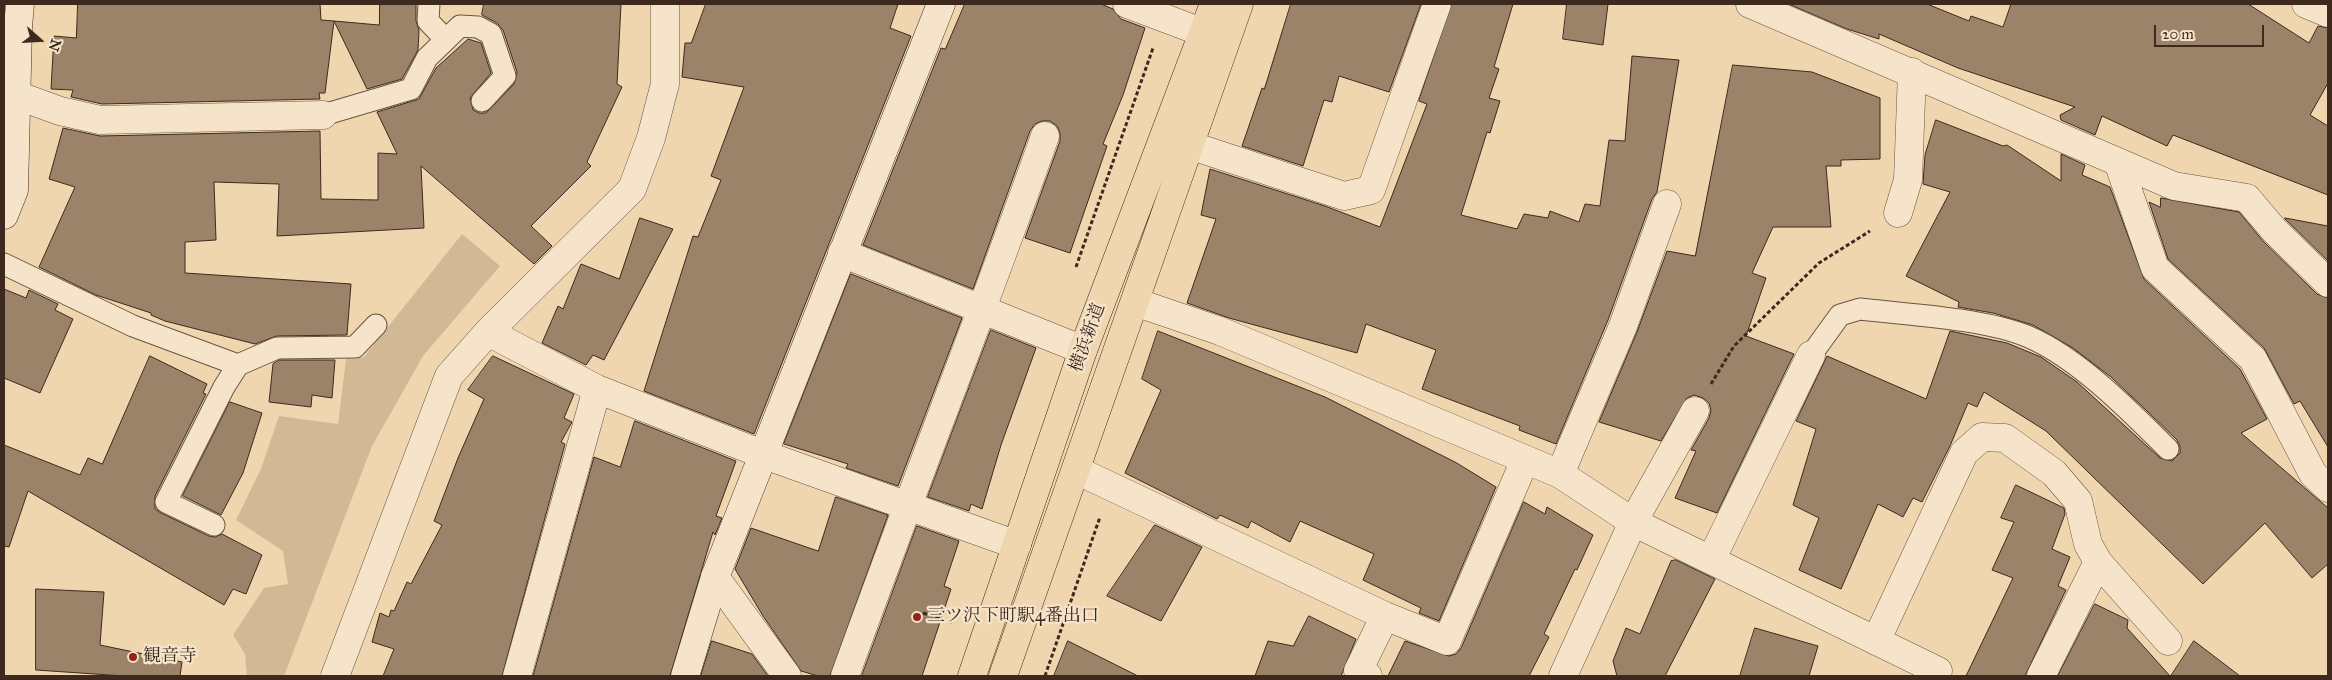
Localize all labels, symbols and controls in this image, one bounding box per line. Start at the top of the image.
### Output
north arrow [15,15,65,65]
scale bar [2157,15,2267,47]
text: 20 m [2162,25,2194,43]
text: N [45,37,65,53]
street label: 横浜新道 [1066,300,1110,376]
place label: 三ツ沢下町駅4番出口 [927,606,1099,628]
marker: 三ツ沢下町駅4番出口 [911,611,923,623]
place label: 観音寺 [143,646,197,668]
marker: 観音寺 [127,651,139,663]

